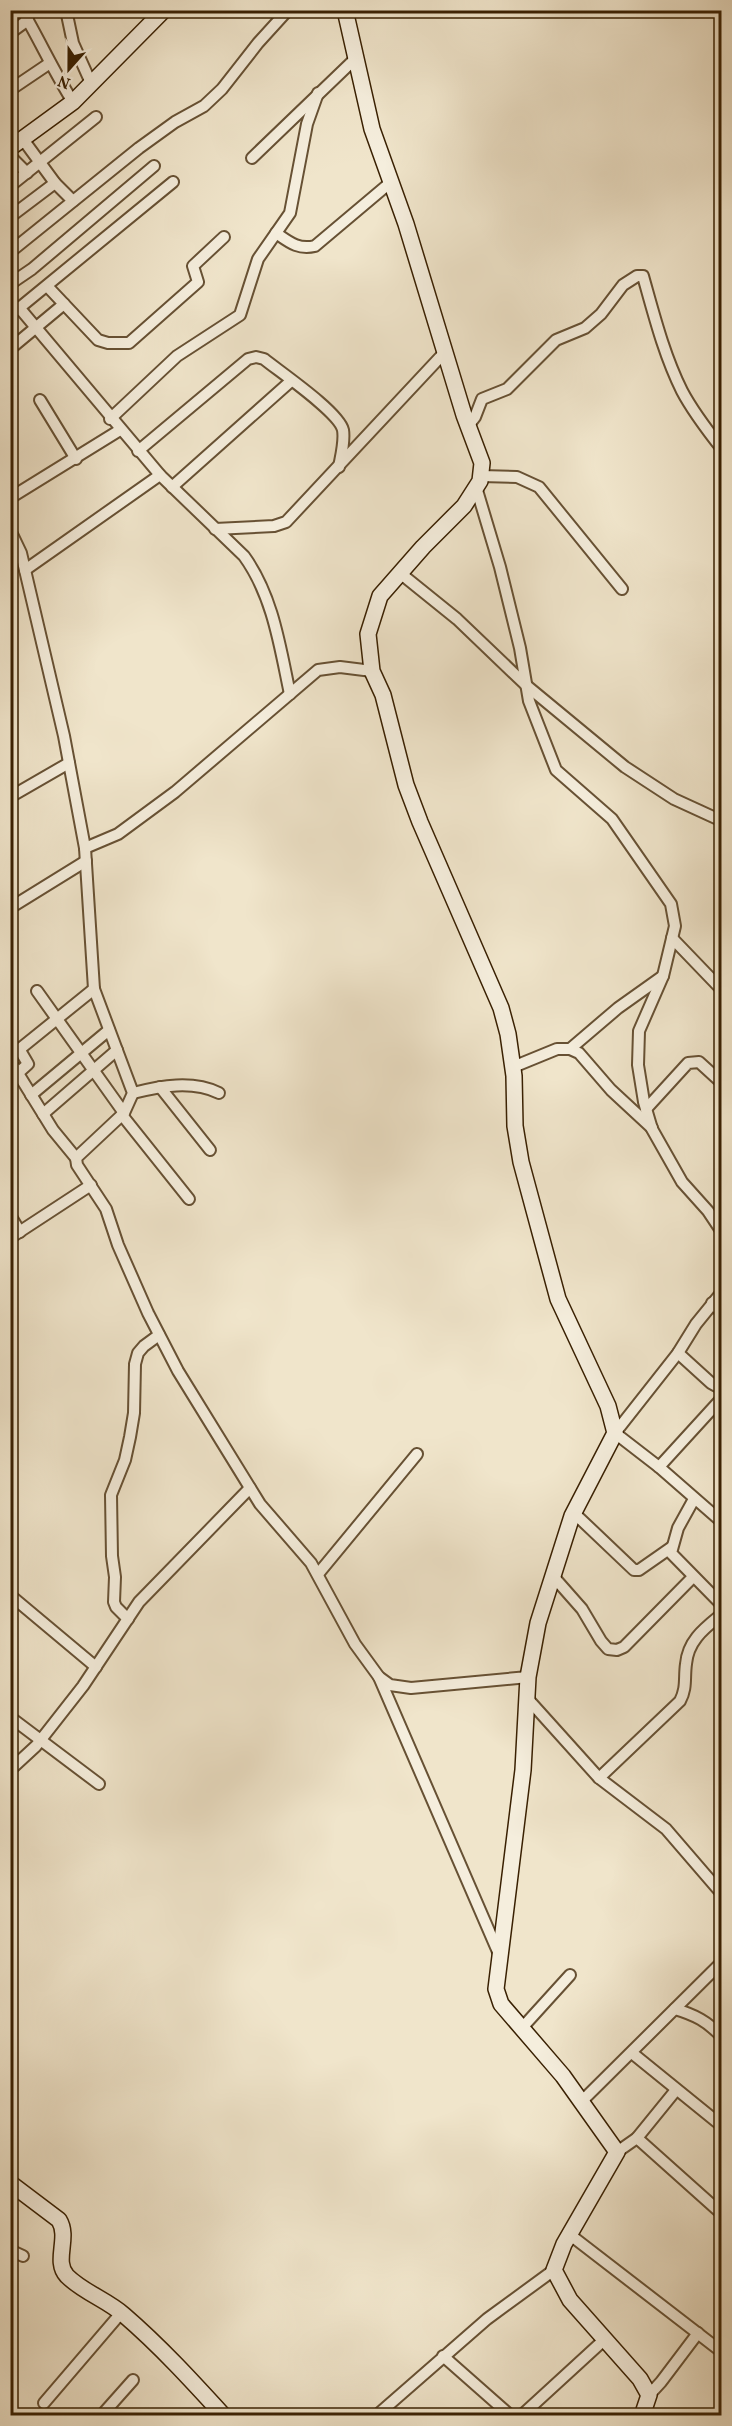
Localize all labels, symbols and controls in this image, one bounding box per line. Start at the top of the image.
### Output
north arrow [39,39,99,99]
text: N [55,69,74,93]

